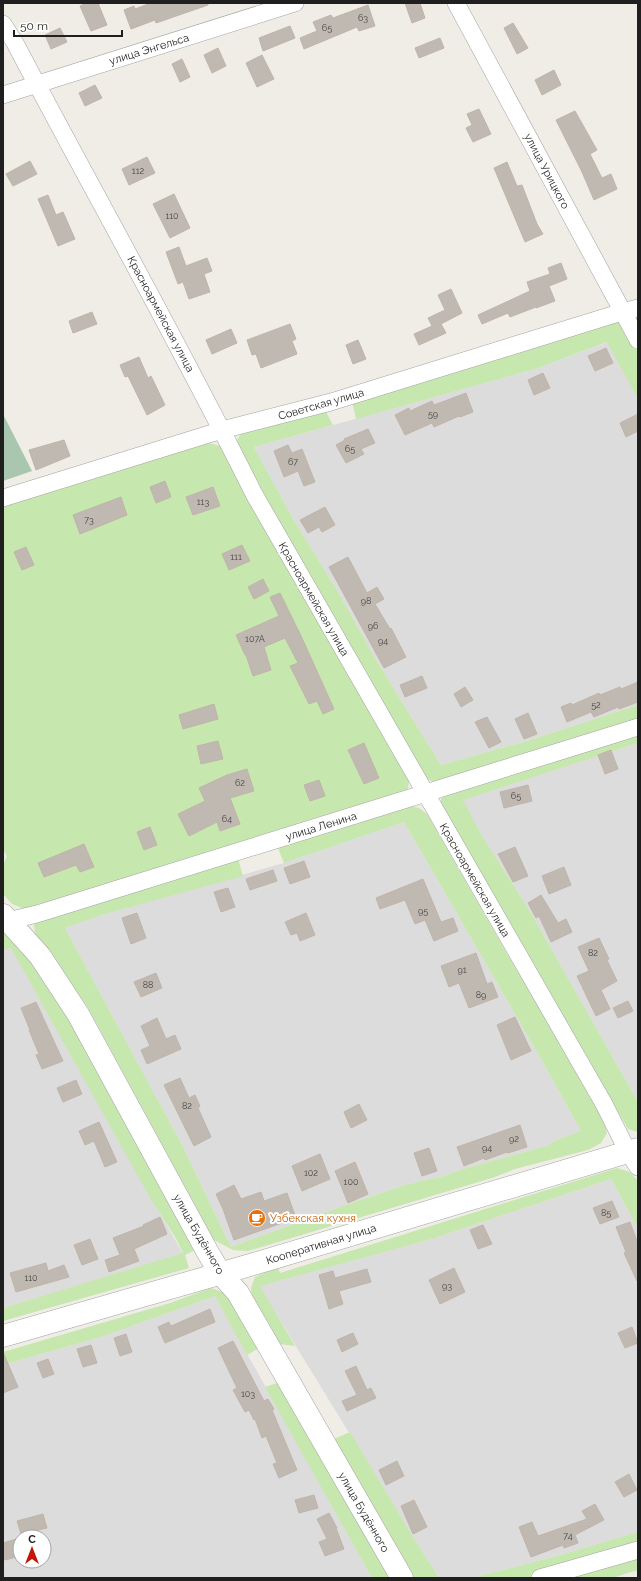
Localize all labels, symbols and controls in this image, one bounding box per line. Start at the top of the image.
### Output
scale bar [14,12,122,38]
house number: 63 [358,13,368,23]
text: 50 m [20,19,48,33]
house number: 65 [322,23,332,33]
street label: улица Энгельса [108,31,191,68]
street label: улица Урицкого [521,131,572,211]
house number: 112 [132,166,145,176]
house number: 110 [165,211,179,221]
street label: Красноармейская улица [124,254,197,374]
street label: Советская улица [277,386,366,423]
house number: 59 [428,409,438,419]
house number: 65 [345,444,355,454]
house number: 67 [288,457,298,467]
house number: 113 [197,497,209,507]
house number: 73 [84,515,94,525]
street label: Красноармейская улица [276,540,352,658]
house number: 111 [230,552,242,562]
house number: 98 [361,596,371,606]
house number: 96 [368,621,379,631]
house number: 107А [245,634,265,644]
house number: 94 [378,636,388,646]
house number: 52 [591,700,601,710]
house number: 62 [235,778,245,788]
house number: 65 [511,791,521,801]
street label: улица Ленина [284,809,358,843]
house number: 64 [222,814,232,824]
street label: Красноармейская улица [437,821,513,939]
house number: 95 [418,906,428,916]
house number: 82 [588,948,598,958]
house number: 91 [457,965,467,975]
house number: 88 [143,980,153,990]
house number: 89 [476,990,486,1000]
house number: 82 [182,1101,192,1111]
house number: 92 [509,1134,519,1144]
house number: 94 [482,1143,492,1153]
house number: 102 [304,1168,318,1178]
house number: 100 [344,1177,359,1187]
street label: улица Будённого [170,1192,227,1277]
cafe icon: Узбекская кухня [247,1208,267,1228]
house number: 85 [601,1208,611,1218]
place label: Узбекская кухня [270,1212,356,1225]
street label: Кооперативная улица [264,1222,378,1267]
house number: 110 [24,1273,38,1283]
house number: 93 [442,1281,452,1291]
house number: 103 [241,1389,255,1399]
street label: улица Будённого [335,1470,392,1555]
north arrow [12,1529,52,1569]
house number: 74 [563,1531,573,1541]
text: С [28,1533,36,1546]

